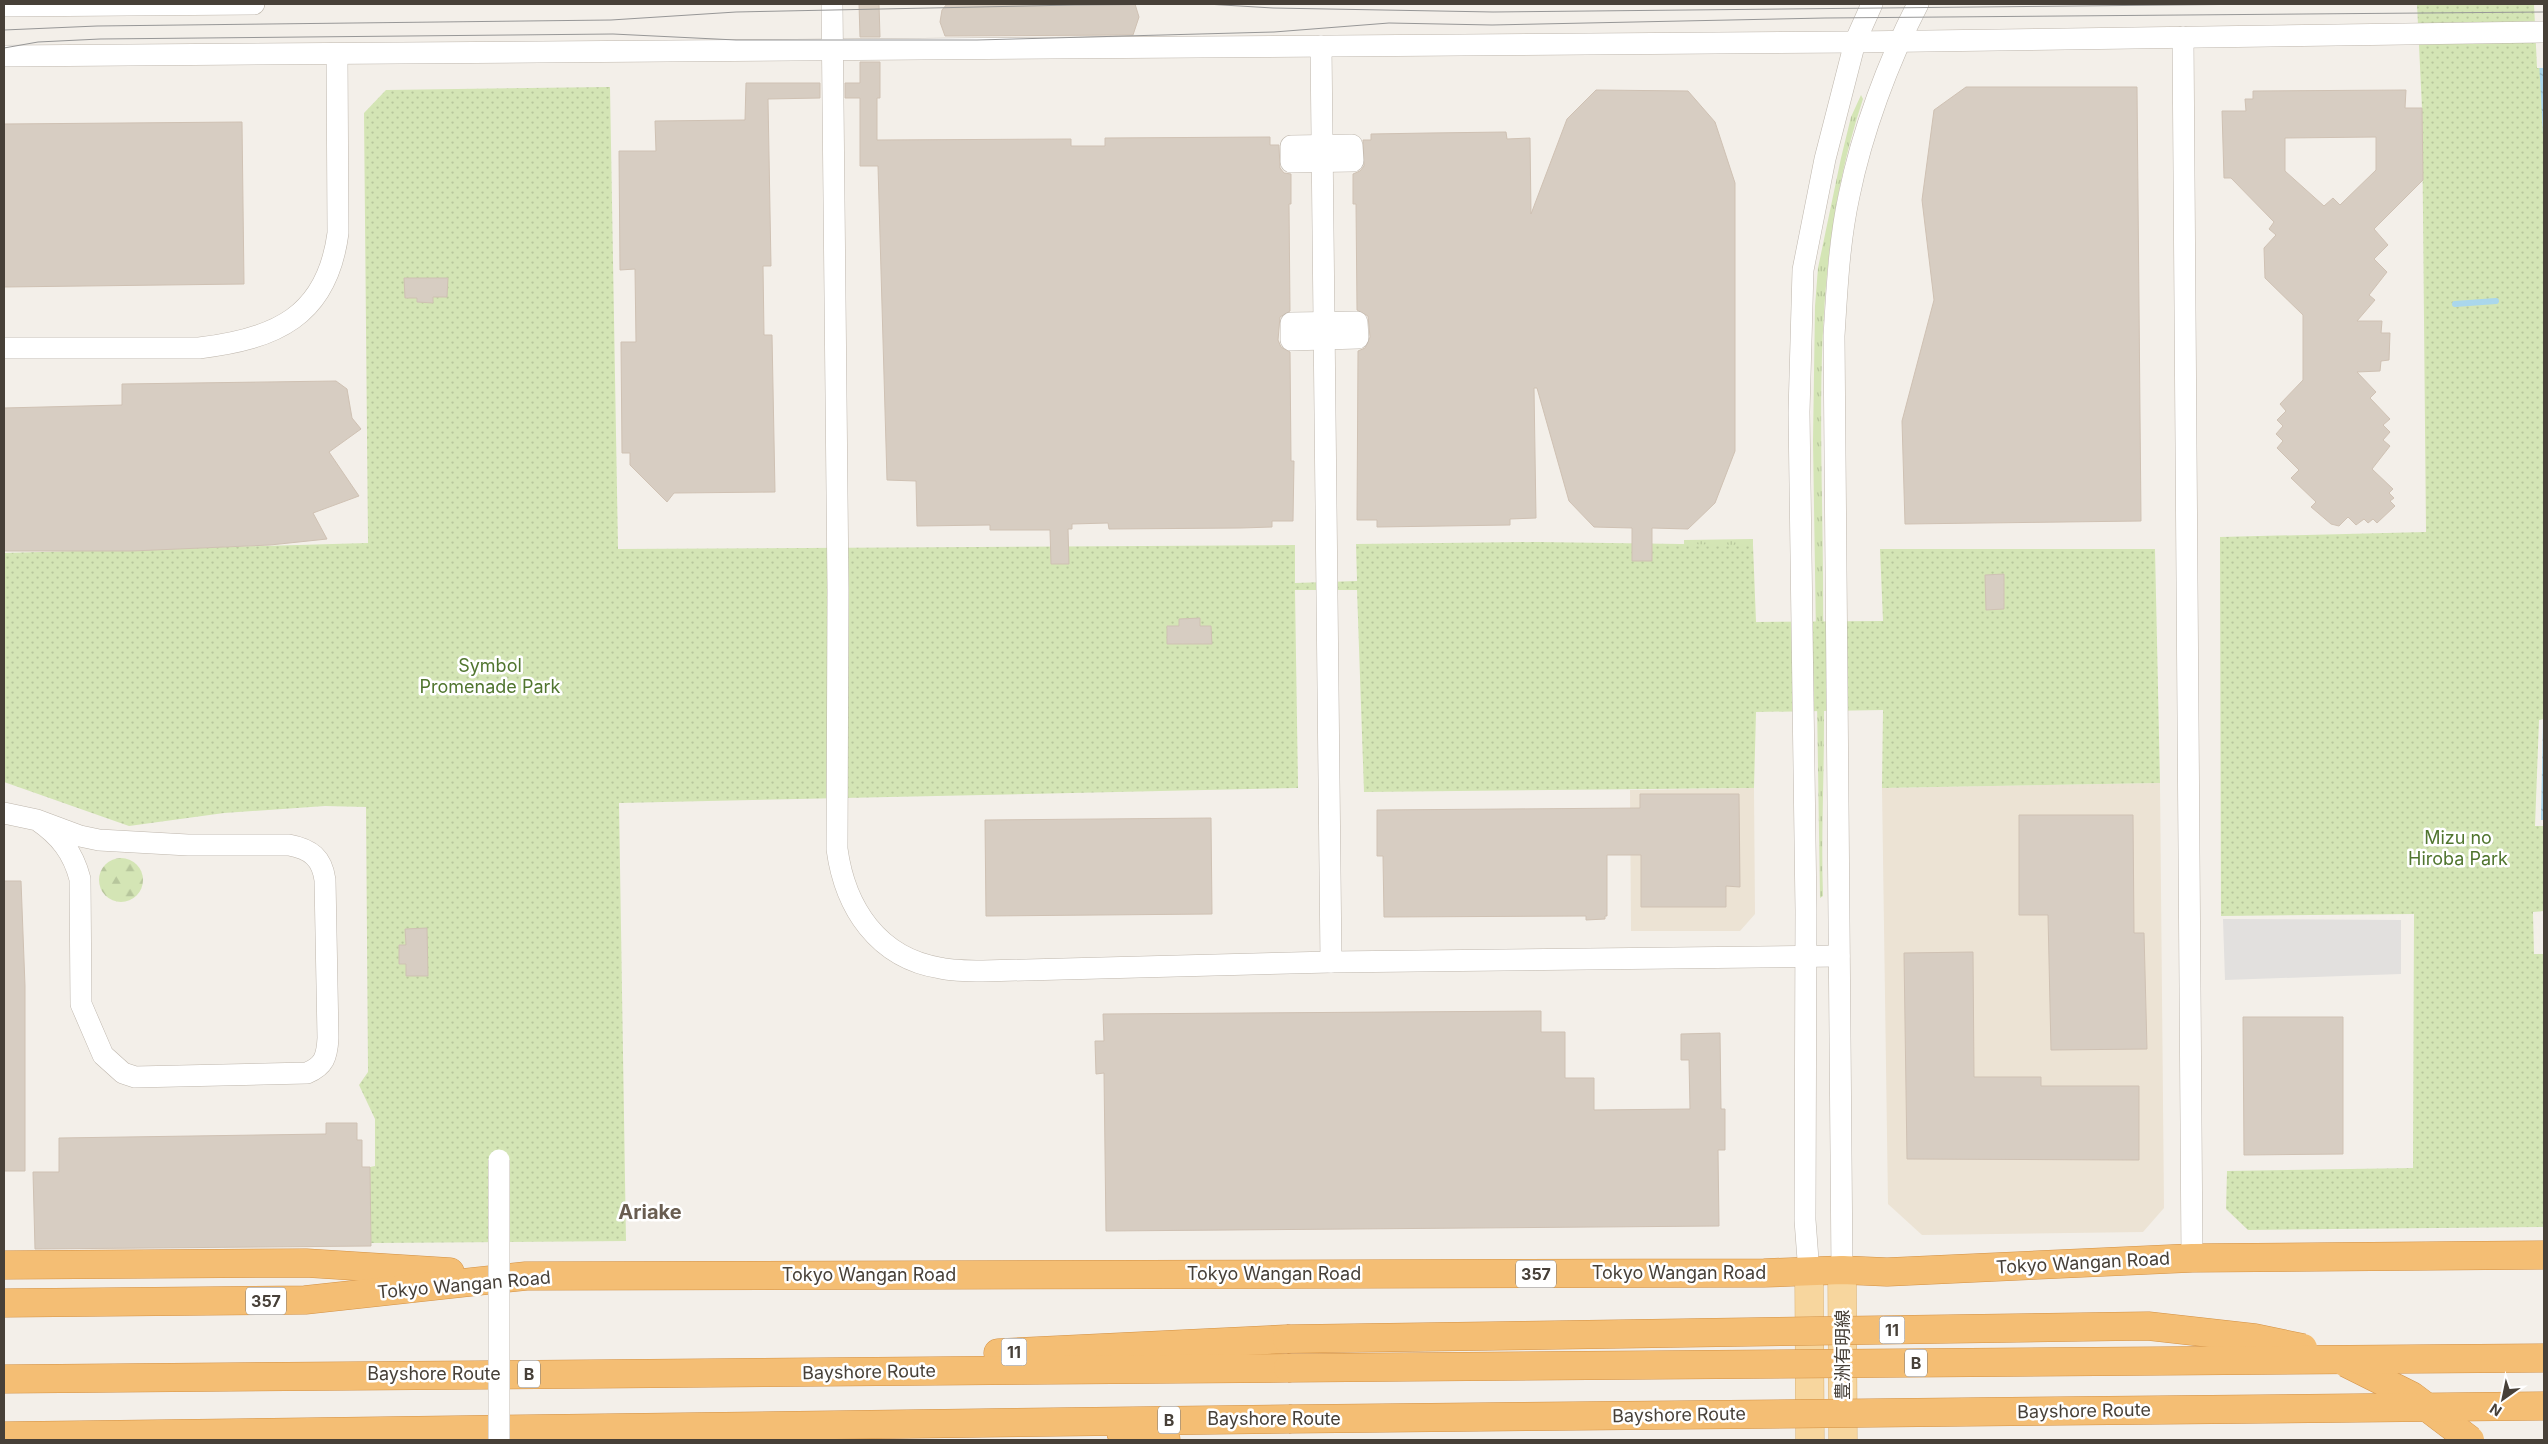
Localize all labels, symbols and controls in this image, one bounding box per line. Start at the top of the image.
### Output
park label: Symbol Promenade Park [420,655,561,697]
park label: Mizu no Hiroba Park [2408,827,2508,869]
district label: Ariake [618,1200,682,1224]
street label: Tokyo Wangan Road [1995,1247,2171,1278]
road number: 357 [1516,1260,1556,1288]
street label: Tokyo Wangan Road [1592,1262,1766,1283]
street label: Tokyo Wangan Road [1187,1263,1361,1284]
street label: Tokyo Wangan Road [782,1264,956,1285]
street label: Tokyo Wangan Road [376,1266,552,1303]
road number: 357 [246,1288,286,1314]
street label: 豊洲有明線 [1832,1310,1853,1400]
road number: 11 [1880,1316,1904,1344]
road number: 11 [1002,1338,1026,1365]
road number: B [1905,1350,1927,1376]
road number: B [518,1360,540,1388]
street label: Bayshore Route [802,1360,936,1383]
street label: Bayshore Route [367,1363,501,1384]
north arrow [2478,1374,2528,1424]
street label: Bayshore Route [2017,1399,2151,1422]
text: N [2487,1400,2505,1420]
street label: Bayshore Route [1612,1403,1746,1426]
road number: B [1158,1406,1180,1434]
street label: Bayshore Route [1207,1408,1341,1429]

